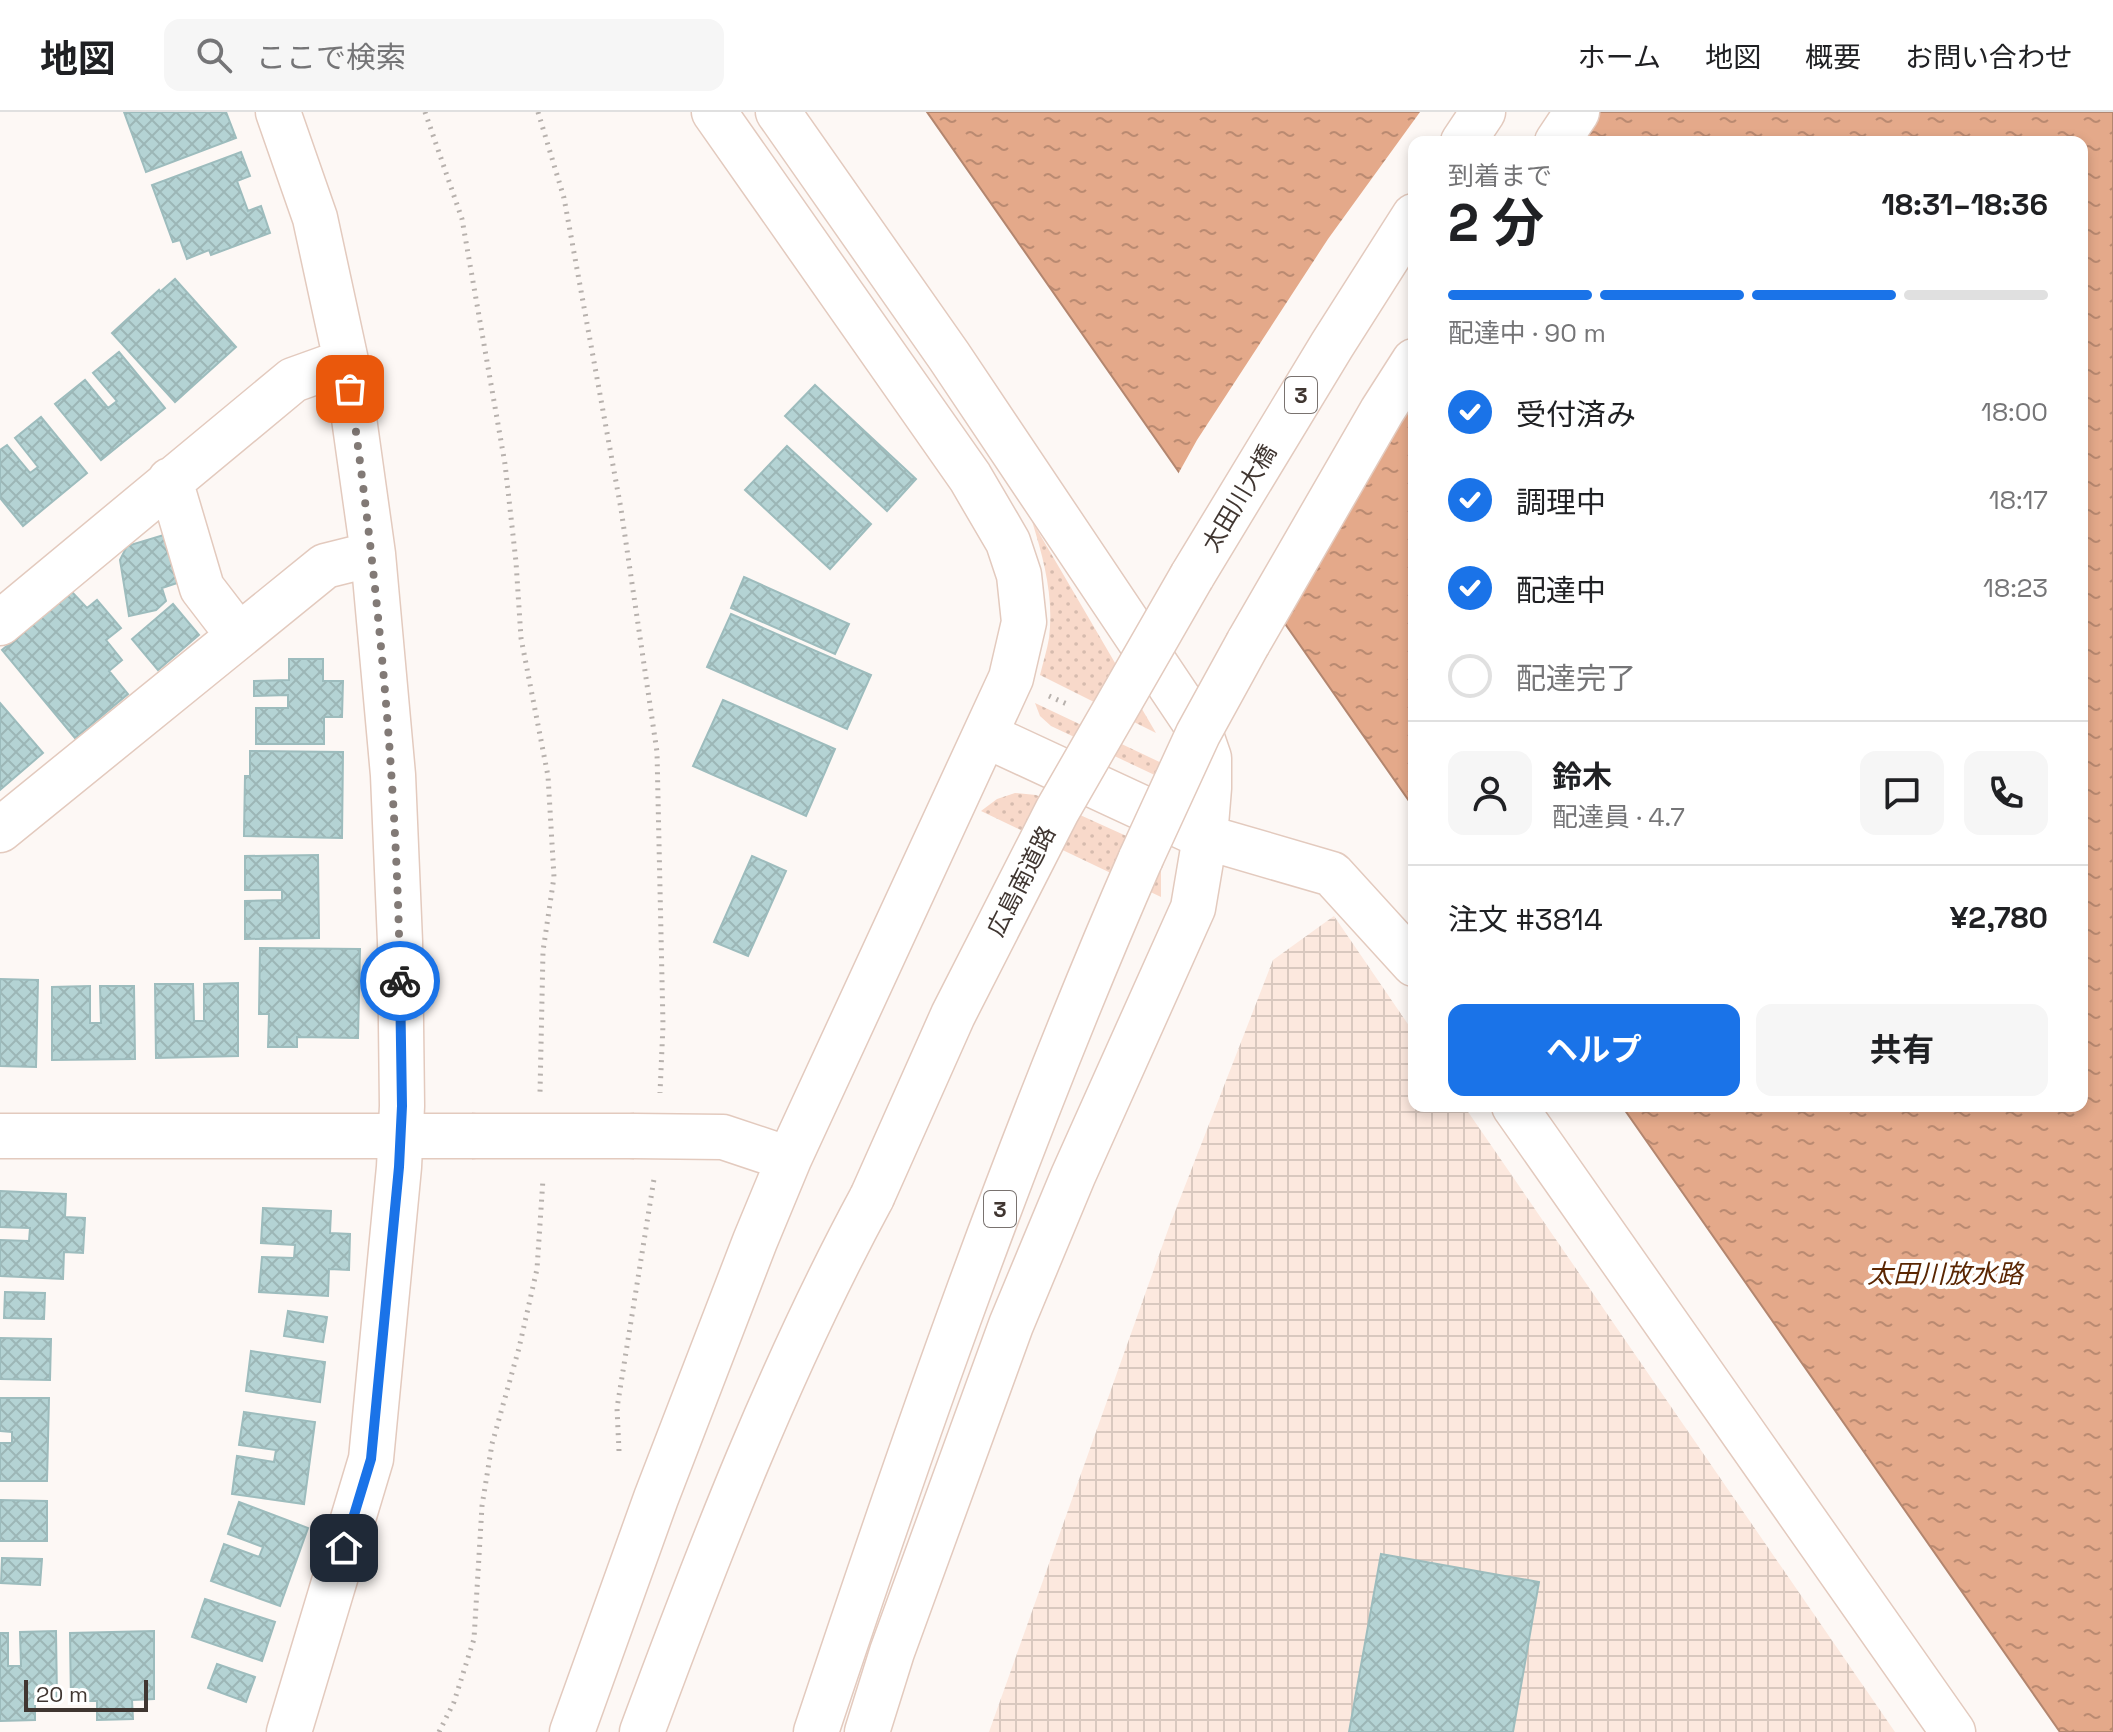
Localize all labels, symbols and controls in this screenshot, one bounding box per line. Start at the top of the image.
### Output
search box [164,19,724,91]
icon: search [192,33,236,77]
text: 地図 [40,35,116,83]
text: ここで検索 [256,38,406,77]
text: ホーム [1578,39,1661,75]
text: 地図 [1705,39,1761,75]
text: 概要 [1805,39,1861,75]
text: お問い合わせ [1905,39,2073,75]
text: 到着まで [1448,159,1552,193]
text: 18:31–18:36 [1881,185,2048,224]
text: 2 分 [1448,190,1544,256]
text: 配達中 · 90 m [1448,316,1606,350]
pin [316,355,384,423]
icon: bag [328,367,372,411]
road number: 3 [1285,377,1317,413]
icon: check [1448,390,1492,434]
text: 受付済み [1516,395,1636,434]
text: 18:00 [1981,395,2048,429]
street label: 太田川大橋 [1195,439,1283,557]
icon: check [1448,478,1492,522]
text: 調理中 [1516,483,1606,522]
text: 18:17 [1989,483,2048,517]
icon: check [1448,566,1492,610]
text: 配達中 [1516,571,1606,610]
text: 18:23 [1983,571,2048,605]
text: 配達完了 [1516,659,1636,698]
button: person [1448,751,1532,835]
button: chat [1860,751,1944,835]
button: phone [1964,751,2048,835]
text: 鈴木 [1552,757,1612,796]
text: 配達員 · 4.7 [1552,800,1685,834]
street label: 広島南道路 [980,821,1062,941]
text: ¥2,780 [1950,898,2048,937]
text: 注文 #3814 [1448,900,1603,939]
courier [360,941,440,1021]
icon: bike [378,959,422,1003]
button: ヘルプ [1448,1004,1740,1096]
button: 共有 [1756,1004,2048,1096]
road number: 3 [984,1191,1016,1227]
water label: 太田川放水路 [1867,1257,2025,1291]
pin [310,1514,378,1582]
icon: home [322,1526,366,1570]
scale bar [24,1676,148,1712]
text: 20 m [36,1680,88,1708]

